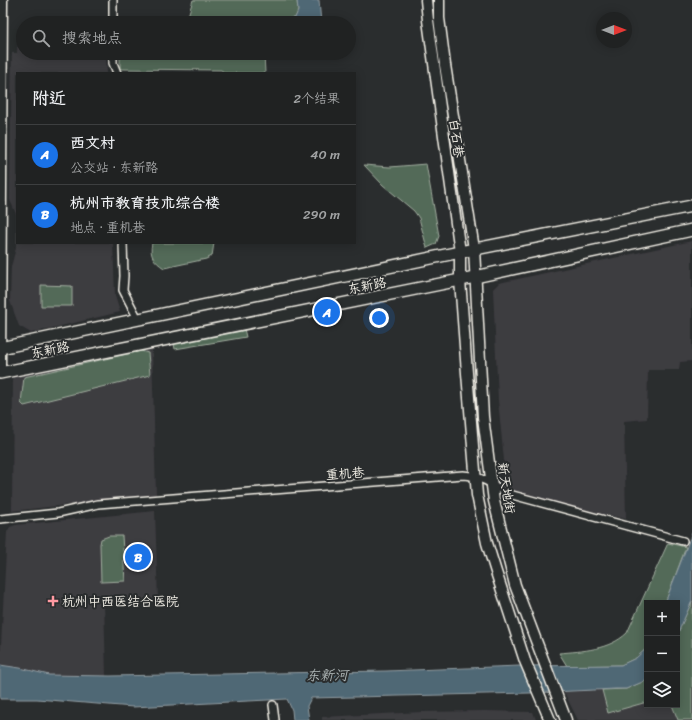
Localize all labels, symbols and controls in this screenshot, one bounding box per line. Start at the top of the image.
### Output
north arrow [596,12,632,48]
search box [16,16,356,60]
text: 搜索地点 [62,25,122,51]
icon: search [30,27,52,49]
text: 附近 [32,83,66,113]
text: 2个结果 [293,87,340,110]
street label: 白石巷 [442,117,471,159]
text: 西文村 [70,130,115,156]
text: A [41,143,49,166]
text: 40 m [310,143,340,166]
text: 公交站 · 东新路 [70,156,158,179]
text: 杭州市教育技术综合楼 [70,190,220,216]
text: B [41,203,49,226]
text: 290 m [303,203,340,226]
text: 地点 · 重机巷 [70,216,145,239]
street label: 东新路 [346,270,388,301]
pin: A [314,297,340,327]
your location [369,308,389,328]
street label: 东新路 [29,334,71,365]
street label: 重机巷 [325,461,365,486]
street label: 新天地街 [491,461,522,516]
pin: B [125,542,151,572]
place label: 杭州中西医结合医院 [62,590,179,613]
marker: 杭州中西医结合医院 [47,595,59,607]
map controls [644,600,680,708]
button: + [644,600,680,636]
button: − [644,636,680,672]
water label: 东新河 [306,663,350,688]
button: layers [644,672,680,708]

